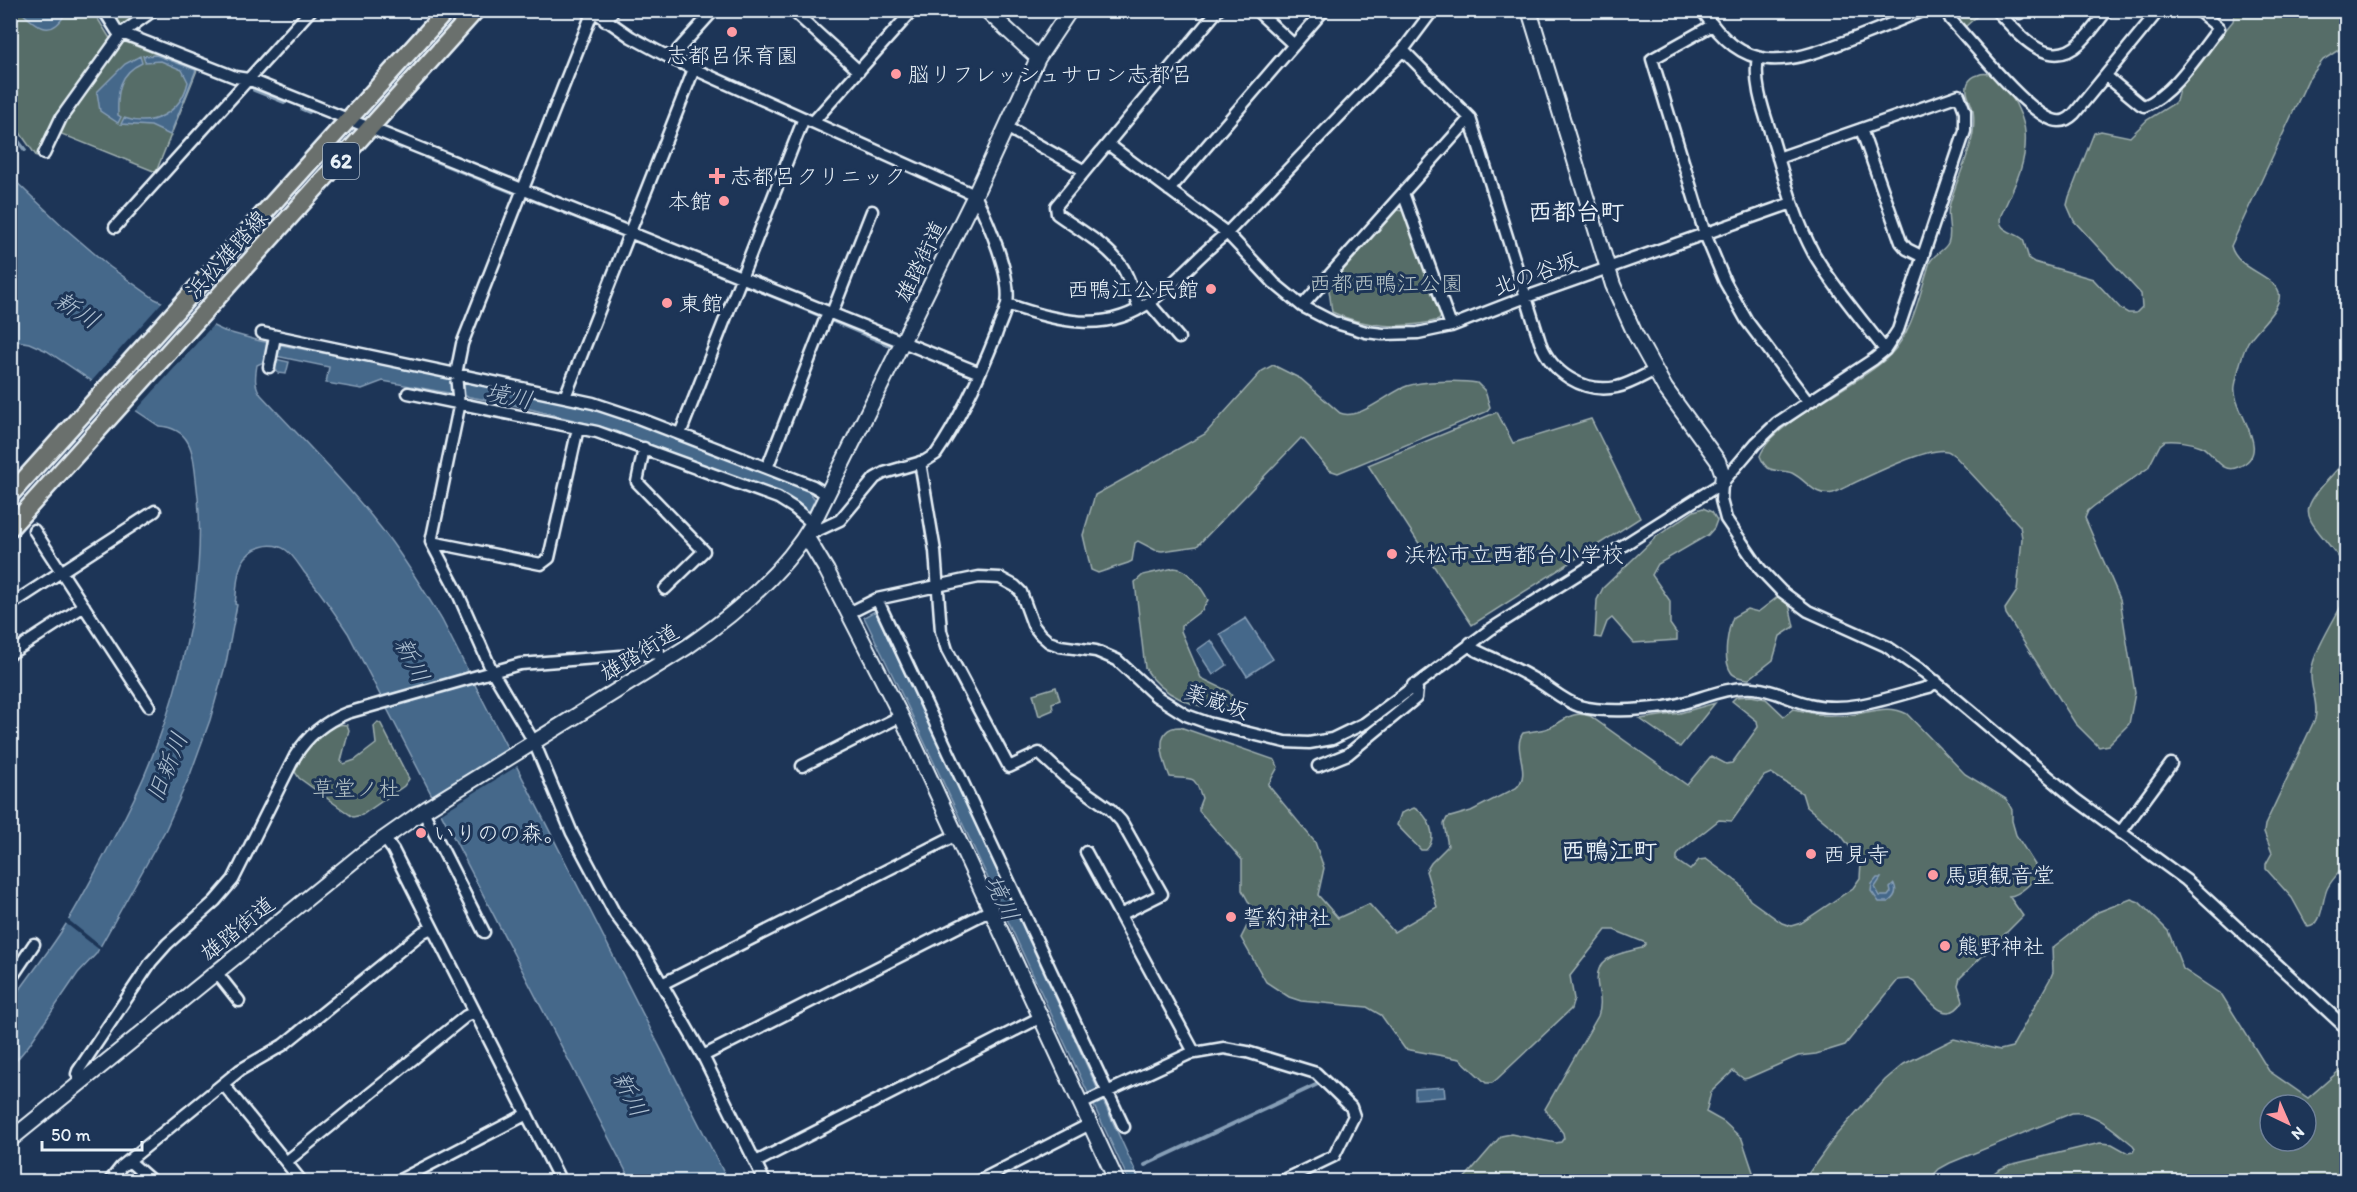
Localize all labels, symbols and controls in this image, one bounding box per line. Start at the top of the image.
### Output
marker: 志都呂保育園 [725,25,739,39]
place label: 志都呂保育園 [666,42,798,69]
place label: 脳リフレッシュサロン志都呂 [908,61,1193,88]
marker: 脳リフレッシュサロン志都呂 [889,67,903,81]
road number: 62 [323,143,359,179]
place label: 志都呂クリニック [730,163,906,190]
marker: 志都呂クリニック [708,167,726,185]
place label: 本館 [668,188,712,215]
marker: 本館 [717,194,731,208]
district label: 西都台町 [1528,197,1624,226]
street label: 浜松雄踏線 [180,204,273,304]
street label: 雄踏街道 [889,216,952,307]
street label: 北の谷坂 [1489,246,1581,301]
park label: 西都西鴨江公園 [1309,270,1463,297]
place label: 西鴨江公民館 [1067,276,1199,303]
marker: 西鴨江公民館 [1204,282,1218,296]
water label: 新川 [49,284,105,335]
place label: 東館 [679,290,723,317]
marker: 東館 [660,296,674,310]
water label: 境川 [483,376,536,415]
place label: 浜松市立西都台小学校 [1404,541,1624,568]
marker: 浜松市立西都台小学校 [1385,547,1399,561]
street label: 雄踏街道 [595,618,684,687]
water label: 新川 [389,632,436,688]
street label: 薬蔵坂 [1181,678,1252,725]
water label: 旧新川 [140,728,193,806]
park label: 草堂ノ杜 [312,775,400,802]
place label: いりのの森。 [433,820,565,847]
marker: いりのの森。 [414,826,428,840]
district label: 西鴨江町 [1561,836,1657,865]
place label: 西見寺 [1823,841,1889,868]
marker: 西見寺 [1804,847,1818,861]
place label: 馬頭観音堂 [1945,862,2055,889]
marker: 馬頭観音堂 [1926,868,1940,882]
water label: 境川 [979,870,1026,926]
street label: 雄踏街道 [195,890,280,967]
place label: 誓約神社 [1243,904,1331,931]
marker: 誓約神社 [1224,910,1238,924]
place label: 熊野神社 [1957,933,2045,960]
marker: 熊野神社 [1938,939,1952,953]
water label: 新川 [607,1066,654,1122]
north arrow [2258,1093,2318,1153]
scale bar [42,1114,142,1152]
text: N [2288,1123,2309,1144]
text: 50 m [51,1124,91,1146]

